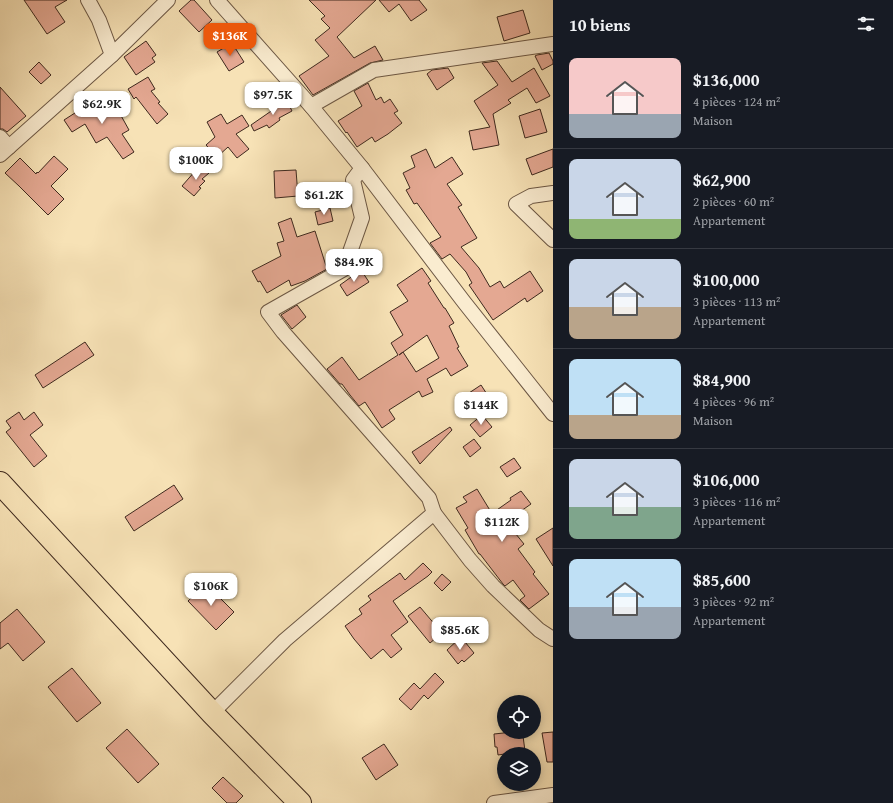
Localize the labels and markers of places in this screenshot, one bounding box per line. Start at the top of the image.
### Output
pin: $136K [202,23,258,57]
pin: $97.5K [240,82,306,116]
pin: $62.9K [69,91,135,125]
pin: $100K [168,147,224,181]
pin: $61.2K [291,182,357,216]
pin: $84.9K [321,249,387,283]
pin: $144K [453,392,509,426]
pin: $112K [474,509,530,543]
pin: $106K [183,573,239,607]
pin: $85.6K [427,617,493,651]

